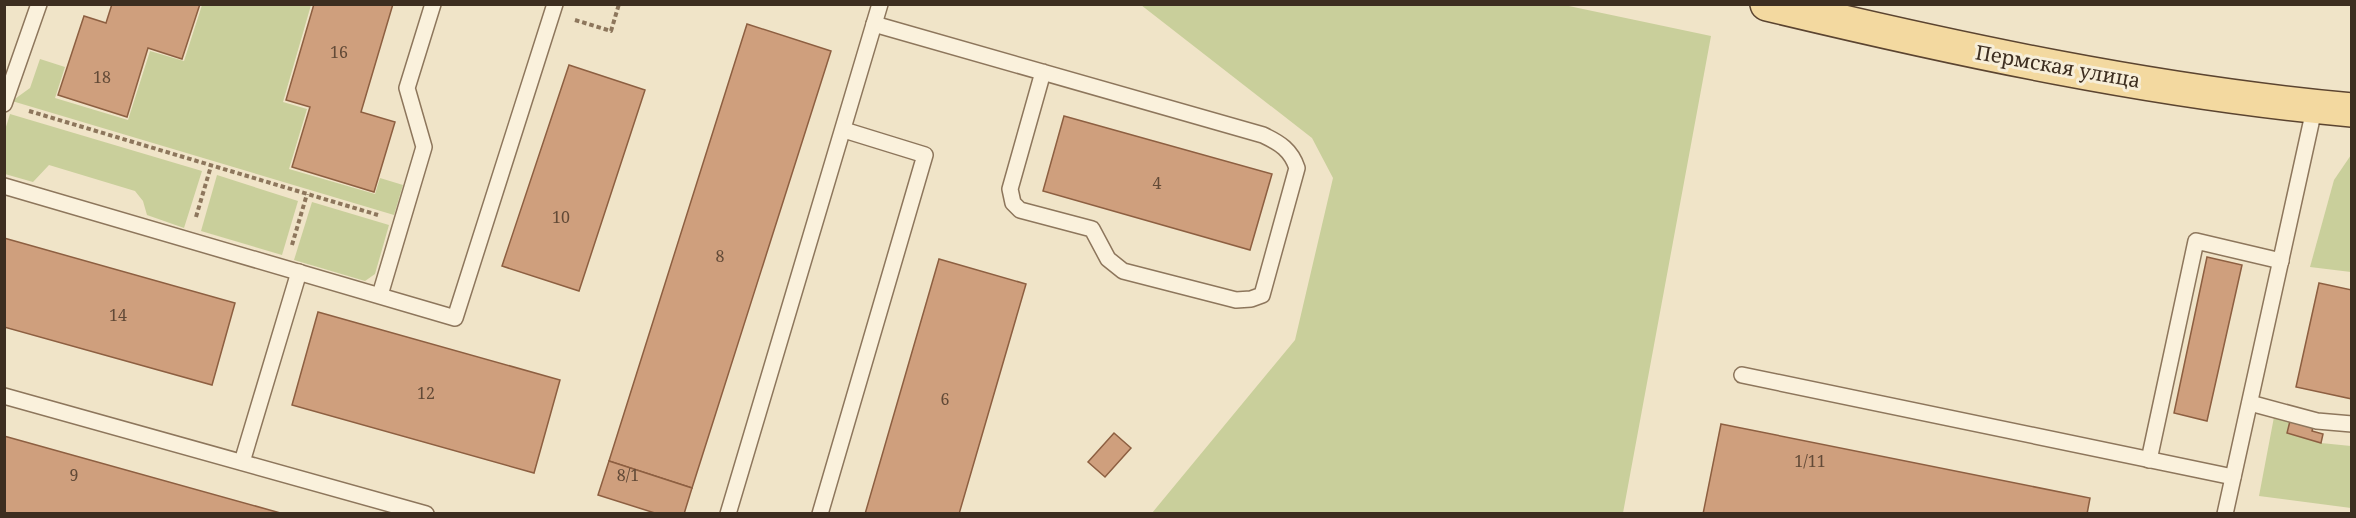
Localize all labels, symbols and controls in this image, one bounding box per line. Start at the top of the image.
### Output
street label: Пермская улица [1973,38,2143,94]
house number: 16 [330,41,348,63]
house number: 18 [93,66,111,88]
house number: 4 [1153,172,1162,194]
house number: 10 [552,206,570,228]
house number: 8 [716,245,725,267]
house number: 14 [109,304,127,326]
house number: 12 [417,382,435,404]
house number: 6 [941,388,950,410]
house number: 1/11 [1794,450,1826,472]
house number: 9 [70,464,78,486]
house number: 8/1 [617,464,639,486]

